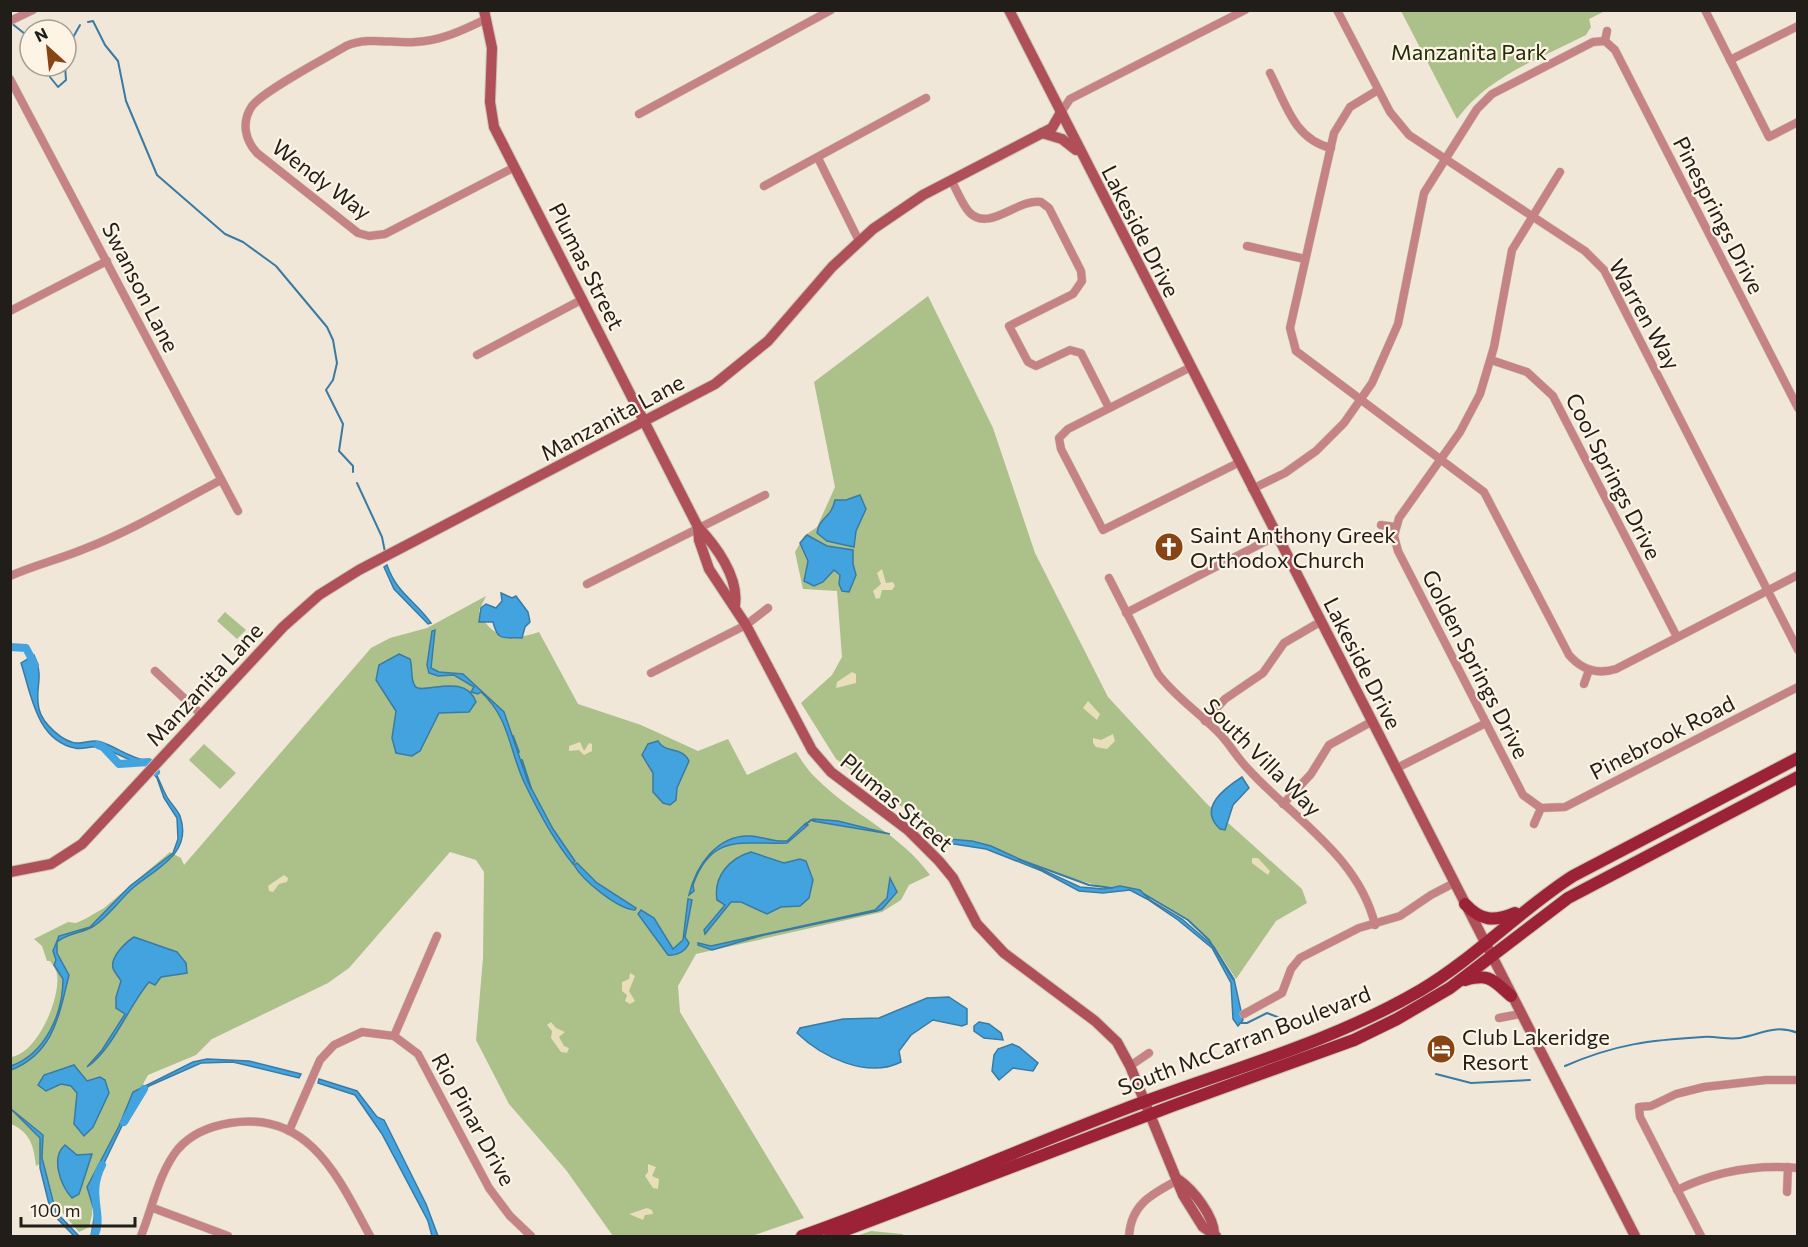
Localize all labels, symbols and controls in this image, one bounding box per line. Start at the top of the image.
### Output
north arrow [18,18,78,78]
text: N [31,23,51,45]
park label: Manzanita Park [1391,38,1547,65]
street label: Pinesprings Drive [1668,132,1770,298]
street label: Wendy Way [267,133,377,225]
street label: Lakeside Drive [1096,161,1186,301]
street label: Plumas Street [543,198,631,334]
street label: Swanson Lane [97,218,185,356]
street label: Warren Way [1604,254,1686,374]
street label: Manzanita Lane [536,368,688,466]
street label: Cool Springs Drive [1560,388,1668,564]
place label: Saint Anthony Greek Orthodox Church [1190,521,1396,573]
church icon: Saint Anthony Greek Orthodox Church [1153,531,1185,563]
street label: Golden Springs Drive [1417,565,1535,763]
street label: Lakeside Drive [1318,593,1408,733]
street label: Manzanita Lane [140,617,268,751]
street label: Pinebrook Road [1585,689,1739,785]
street label: South Villa Way [1198,692,1328,822]
street label: Plumas Street [835,747,959,857]
street label: South McCarran Boulevard [1114,979,1374,1101]
place label: Club Lakeridge Resort [1462,1023,1610,1075]
hotel icon: Club Lakeridge Resort [1425,1033,1457,1065]
street label: Rio Pinar Drive [426,1048,522,1190]
scale bar [21,1190,135,1228]
text: 100 m [30,1199,80,1221]

